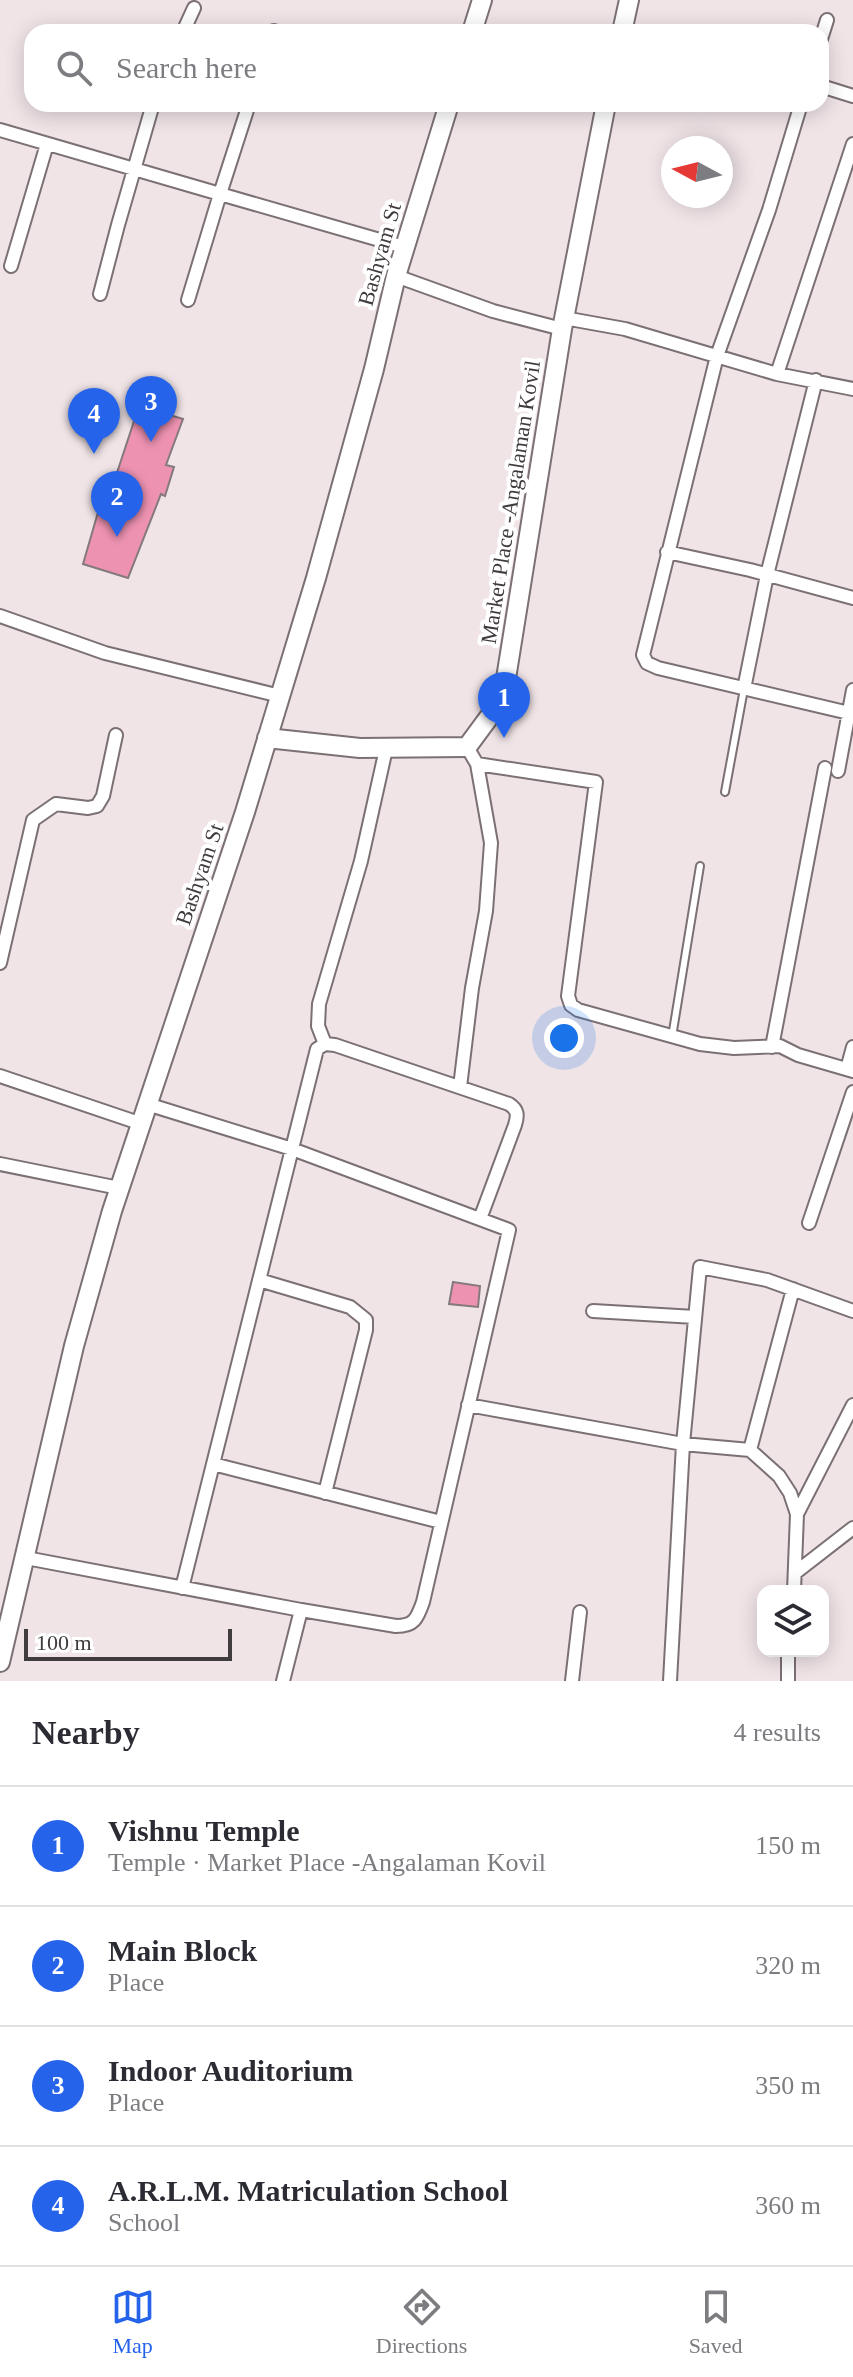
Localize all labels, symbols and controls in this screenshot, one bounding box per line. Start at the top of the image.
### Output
search box [24,24,829,112]
icon: search [52,46,96,90]
text: Search here [116,51,257,84]
north arrow [661,136,733,208]
street label: Bashyam St [353,200,406,308]
street label: Market Place -Angalaman Kovil [476,359,545,646]
pin: 3 [125,376,177,442]
pin: 4 [68,388,120,454]
pin: 2 [91,471,143,537]
pin: 1 [478,672,530,738]
street label: Bashyam St [170,820,229,928]
your location [544,1018,584,1058]
map controls [757,1585,829,1657]
button: layers [757,1585,829,1657]
scale bar [24,1625,232,1661]
text: 100 m [36,1630,92,1655]
text: Nearby [32,1714,140,1751]
text: 4 results [734,1718,821,1747]
text: Vishnu Temple [108,1814,299,1847]
text: 1 [52,1831,65,1860]
text: 150 m [755,1831,821,1860]
text: Temple · Market Place -Angalaman Kovil [108,1848,546,1877]
text: Main Block [108,1934,257,1967]
text: 2 [52,1951,65,1980]
text: 320 m [755,1951,821,1980]
text: Place [108,1968,164,1997]
text: Indoor Auditorium [108,2054,353,2087]
text: 3 [52,2071,65,2100]
text: 350 m [755,2071,821,2100]
text: Place [108,2088,164,2117]
text: A.R.L.M. Matriculation School [108,2174,508,2207]
text: 4 [52,2191,65,2220]
text: 360 m [755,2191,821,2220]
text: School [108,2208,180,2237]
tab: Map [111,2285,155,2359]
tab: Directions [376,2285,467,2359]
tab: Saved [689,2285,742,2359]

